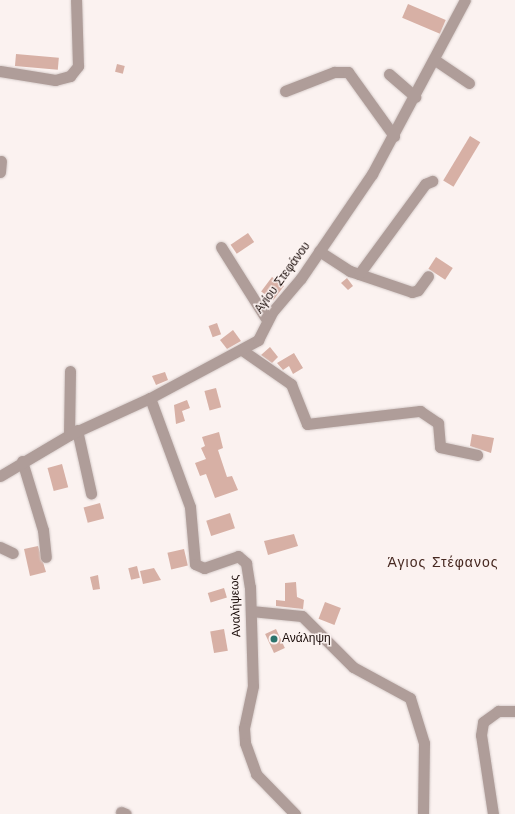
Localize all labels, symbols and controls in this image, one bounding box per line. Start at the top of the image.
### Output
street label: Αγίου Στεφάνου [252,240,314,316]
district label: Άγιος Στέφανος [388,554,498,570]
street label: Αναλήψεως [228,575,244,637]
place label: Ανάληψη [282,632,331,646]
marker: Ανάληψη [269,634,279,644]

